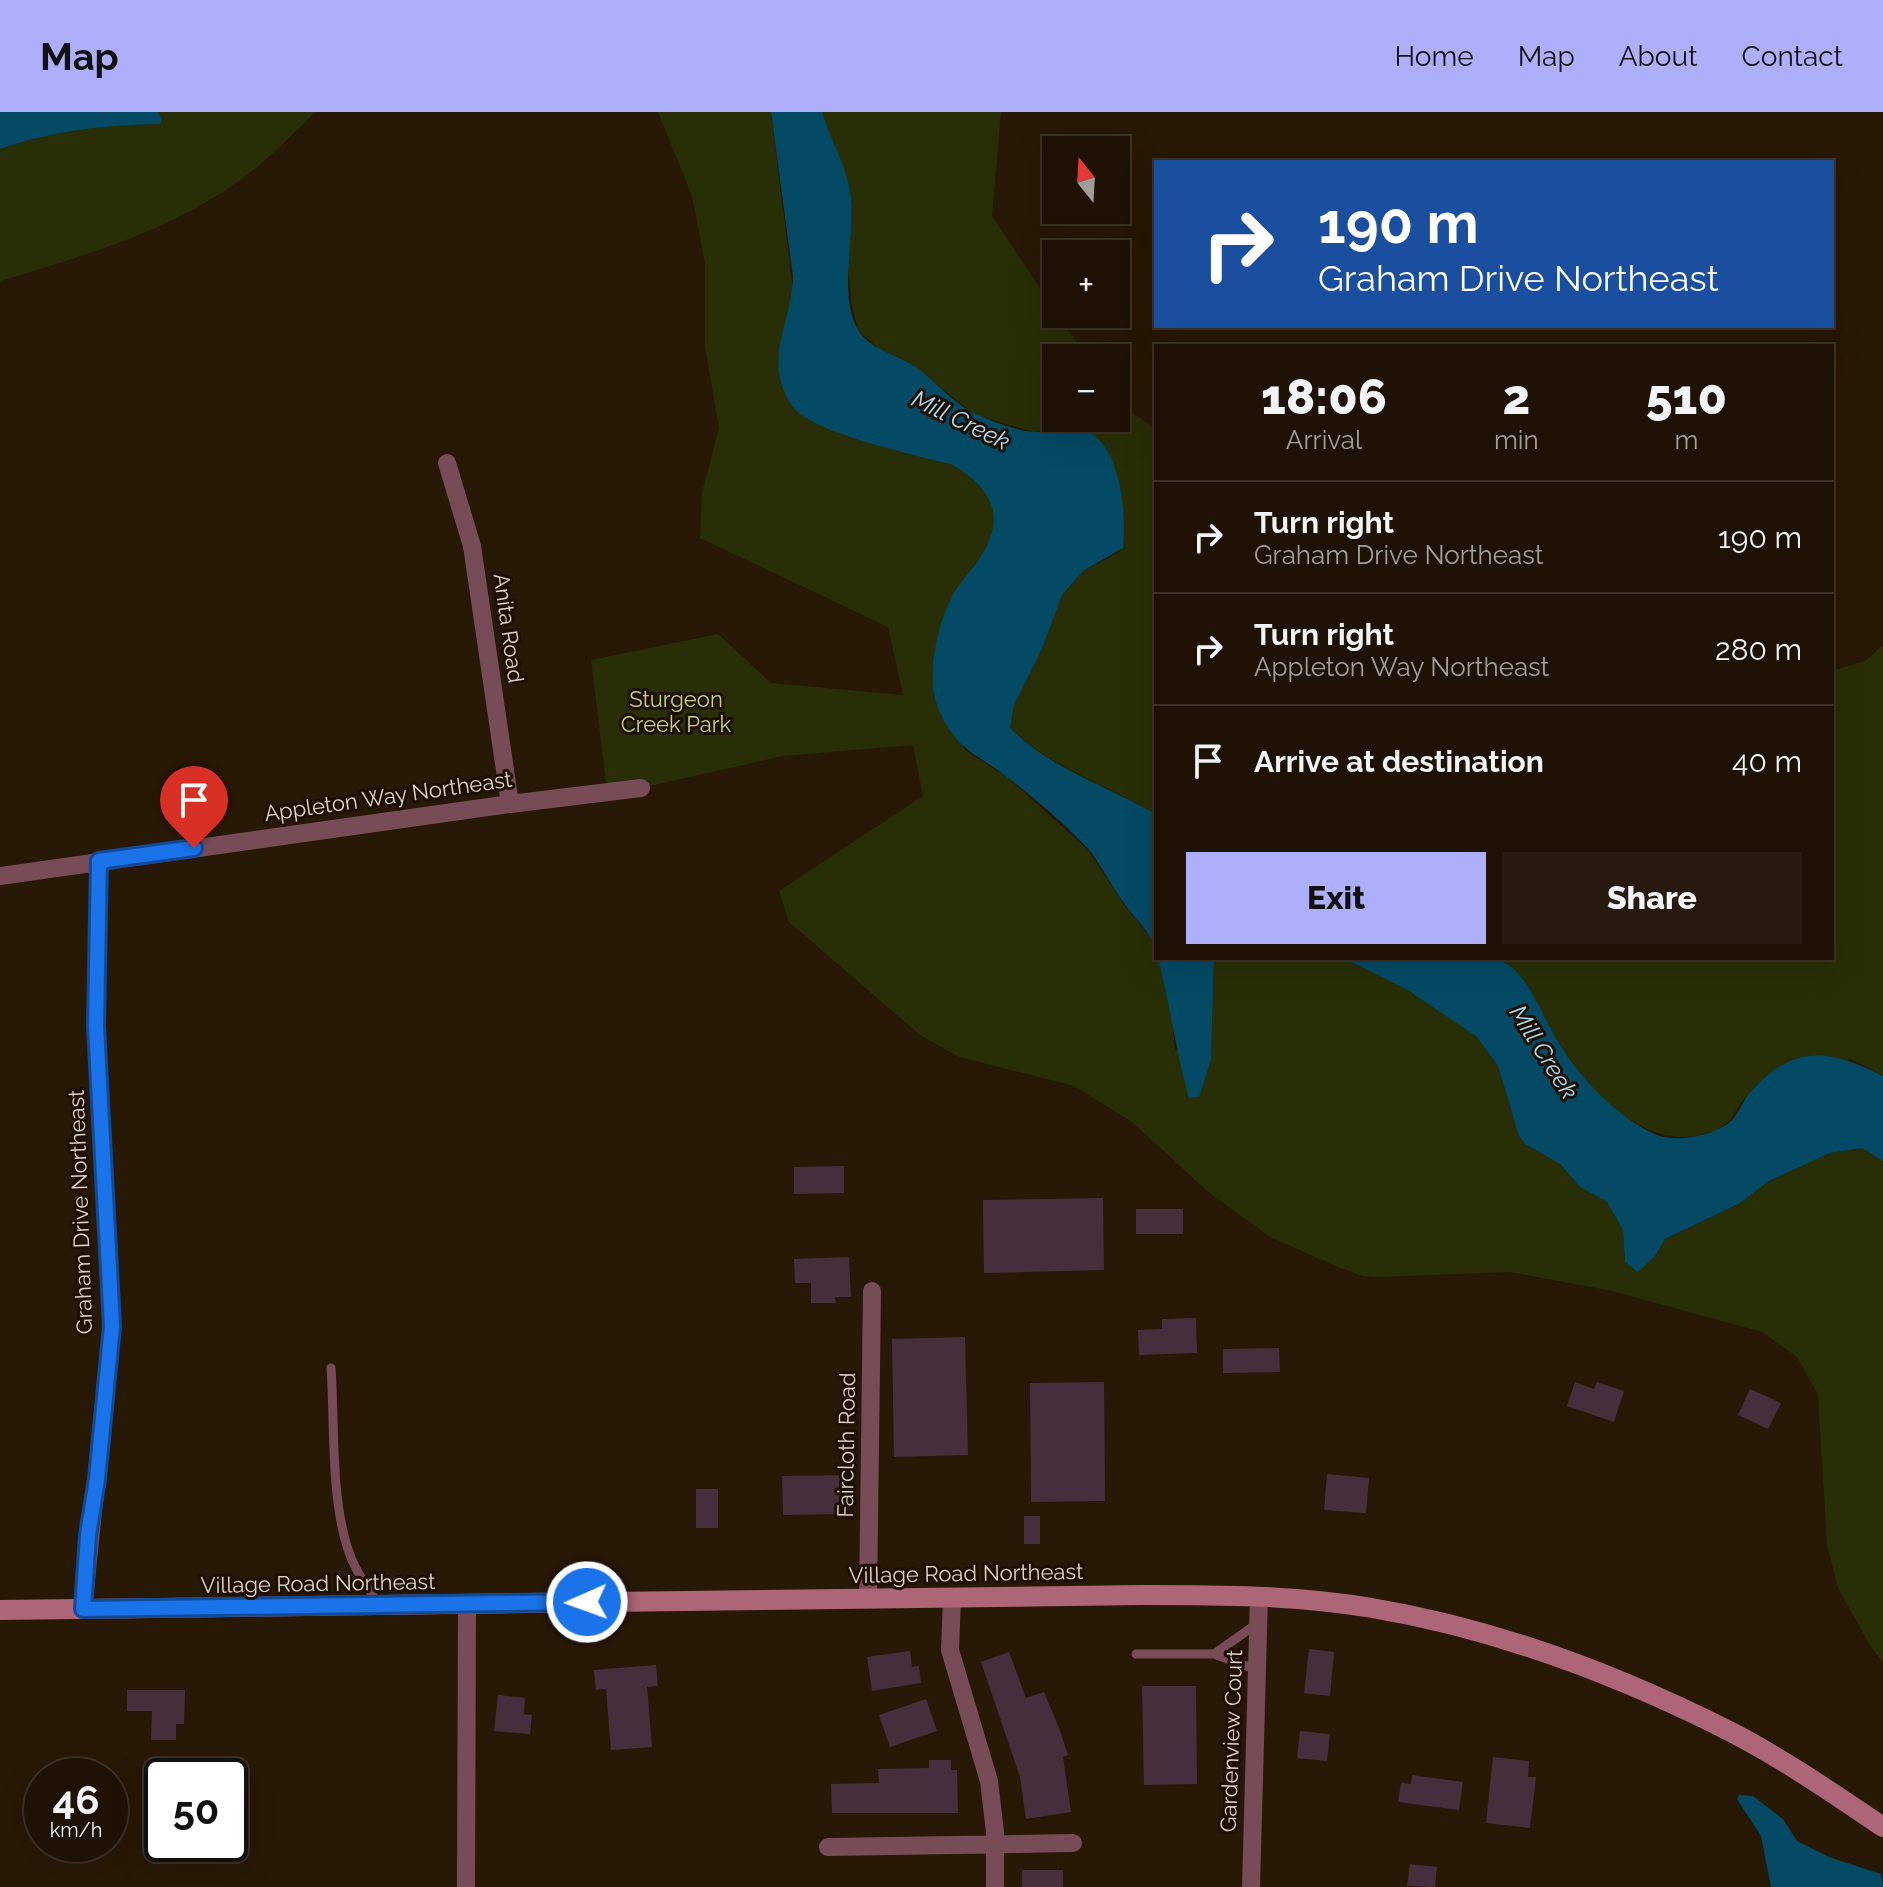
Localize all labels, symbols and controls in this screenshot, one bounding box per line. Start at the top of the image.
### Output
text: Map [40,34,119,79]
text: Home [1394,40,1474,73]
text: Map [1518,40,1575,73]
text: About [1619,40,1698,73]
text: Contact [1742,40,1843,73]
north arrow [1042,136,1130,224]
map controls [1042,136,1130,432]
text: 190 m [1318,190,1479,256]
icon: right [1186,192,1290,296]
button: + [1042,240,1130,328]
text: Graham Drive Northeast [1318,257,1719,299]
button: − [1042,344,1130,432]
text: 18:06 [1261,369,1387,425]
text: 2 [1502,369,1530,425]
text: 510 [1646,369,1727,425]
water label: Mill Creek [907,384,1015,456]
text: Arrival [1286,425,1362,455]
text: min [1494,425,1539,455]
text: m [1674,425,1698,455]
text: Turn right [1254,505,1394,540]
icon: right [1186,515,1230,559]
text: 190 m [1718,520,1802,555]
text: Graham Drive Northeast [1254,540,1543,570]
street label: Anita Road [488,572,530,684]
text: Turn right [1254,617,1394,652]
icon: right [1186,627,1230,671]
text: 280 m [1715,632,1802,667]
text: Appleton Way Northeast [1254,652,1549,682]
park label: Sturgeon Creek Park [621,686,732,737]
icon: arrive [1186,739,1230,783]
text: Arrive at destination [1254,744,1544,779]
text: 40 m [1732,744,1802,779]
pin [160,766,228,848]
street label: Appleton Way Northeast [262,766,514,826]
icon: arrive [172,778,216,822]
button: Exit [1186,852,1486,944]
button: Share [1502,852,1802,944]
water label: Mill Creek [1504,1000,1584,1105]
street label: Graham Drive Northeast [63,1089,97,1335]
street label: Faircloth Road [832,1372,860,1518]
street label: Village Road Northeast [848,1558,1084,1588]
position arrow [545,1560,629,1644]
street label: Village Road Northeast [200,1568,436,1598]
street label: Gardenview Court [1215,1649,1247,1833]
speed limit sign: 50 [144,1758,248,1862]
text: 46 [52,1776,100,1823]
text: km/h [50,1818,102,1842]

